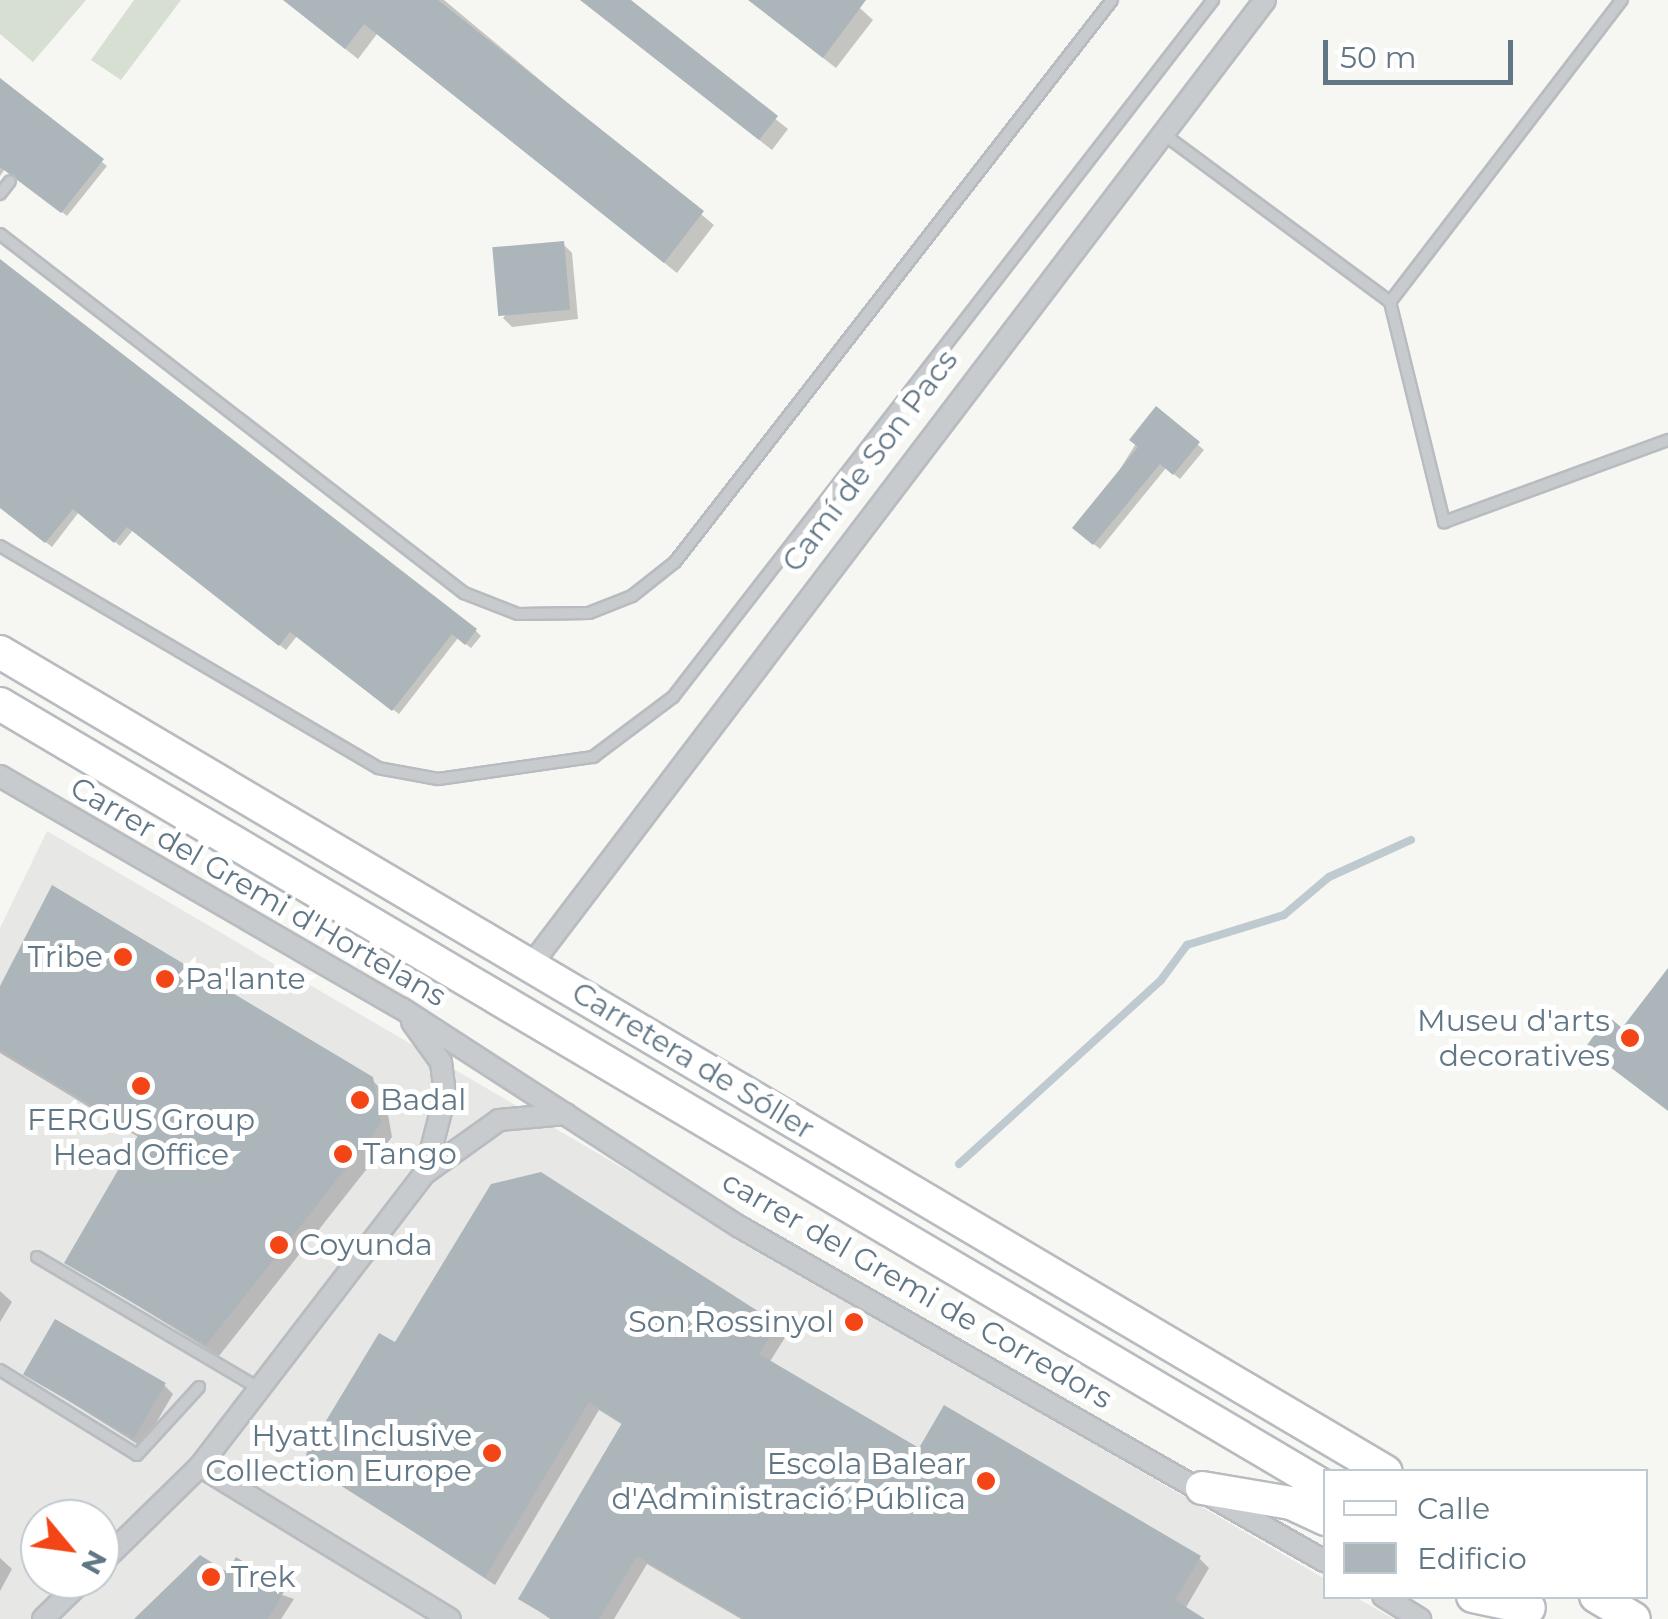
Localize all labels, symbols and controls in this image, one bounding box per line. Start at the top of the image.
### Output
scale bar [1328,20,1518,82]
text: 50 m [1340,39,1417,76]
street label: Camí de Son Pacs [775,343,965,579]
street label: Carrer del Gremi d'Hortelans [64,769,452,1015]
place label: Tribe [28,939,103,975]
marker: Tribe [112,946,134,968]
place label: Pa'lante [185,961,306,997]
marker: Pa'lante [154,968,176,990]
street label: Carretera de Sóller [565,974,821,1148]
place label: Museu d'arts decoratives [1417,1003,1610,1074]
marker: Museu d'arts decoratives [1619,1027,1641,1049]
marker: FERGUS Group Head Office [130,1075,152,1097]
place label: Badal [380,1082,466,1118]
marker: Badal [349,1089,371,1111]
place label: FERGUS Group Head Office [27,1102,255,1172]
place label: Tango [363,1136,457,1172]
marker: Tango [332,1143,354,1165]
street label: carrer del Gremi de Corredors [716,1163,1118,1417]
place label: Coyunda [299,1227,433,1263]
marker: Coyunda [268,1234,290,1256]
place label: Son Rossinyol [628,1304,834,1340]
marker: Son Rossinyol [843,1311,865,1333]
place label: Hyatt Inclusive Collection Europe [205,1418,472,1488]
marker: Hyatt Inclusive Collection Europe [481,1442,503,1464]
place label: Escola Balear d'Administració Pública [611,1446,966,1516]
legend [1323,1469,1648,1599]
marker: Escola Balear d'Administració Pública [975,1470,997,1492]
text: Calle [1417,1490,1490,1527]
north arrow [20,1499,120,1599]
text: Edificio [1417,1540,1527,1577]
text: N [74,1544,115,1581]
place label: Trek [231,1559,296,1595]
marker: Trek [200,1566,222,1588]

